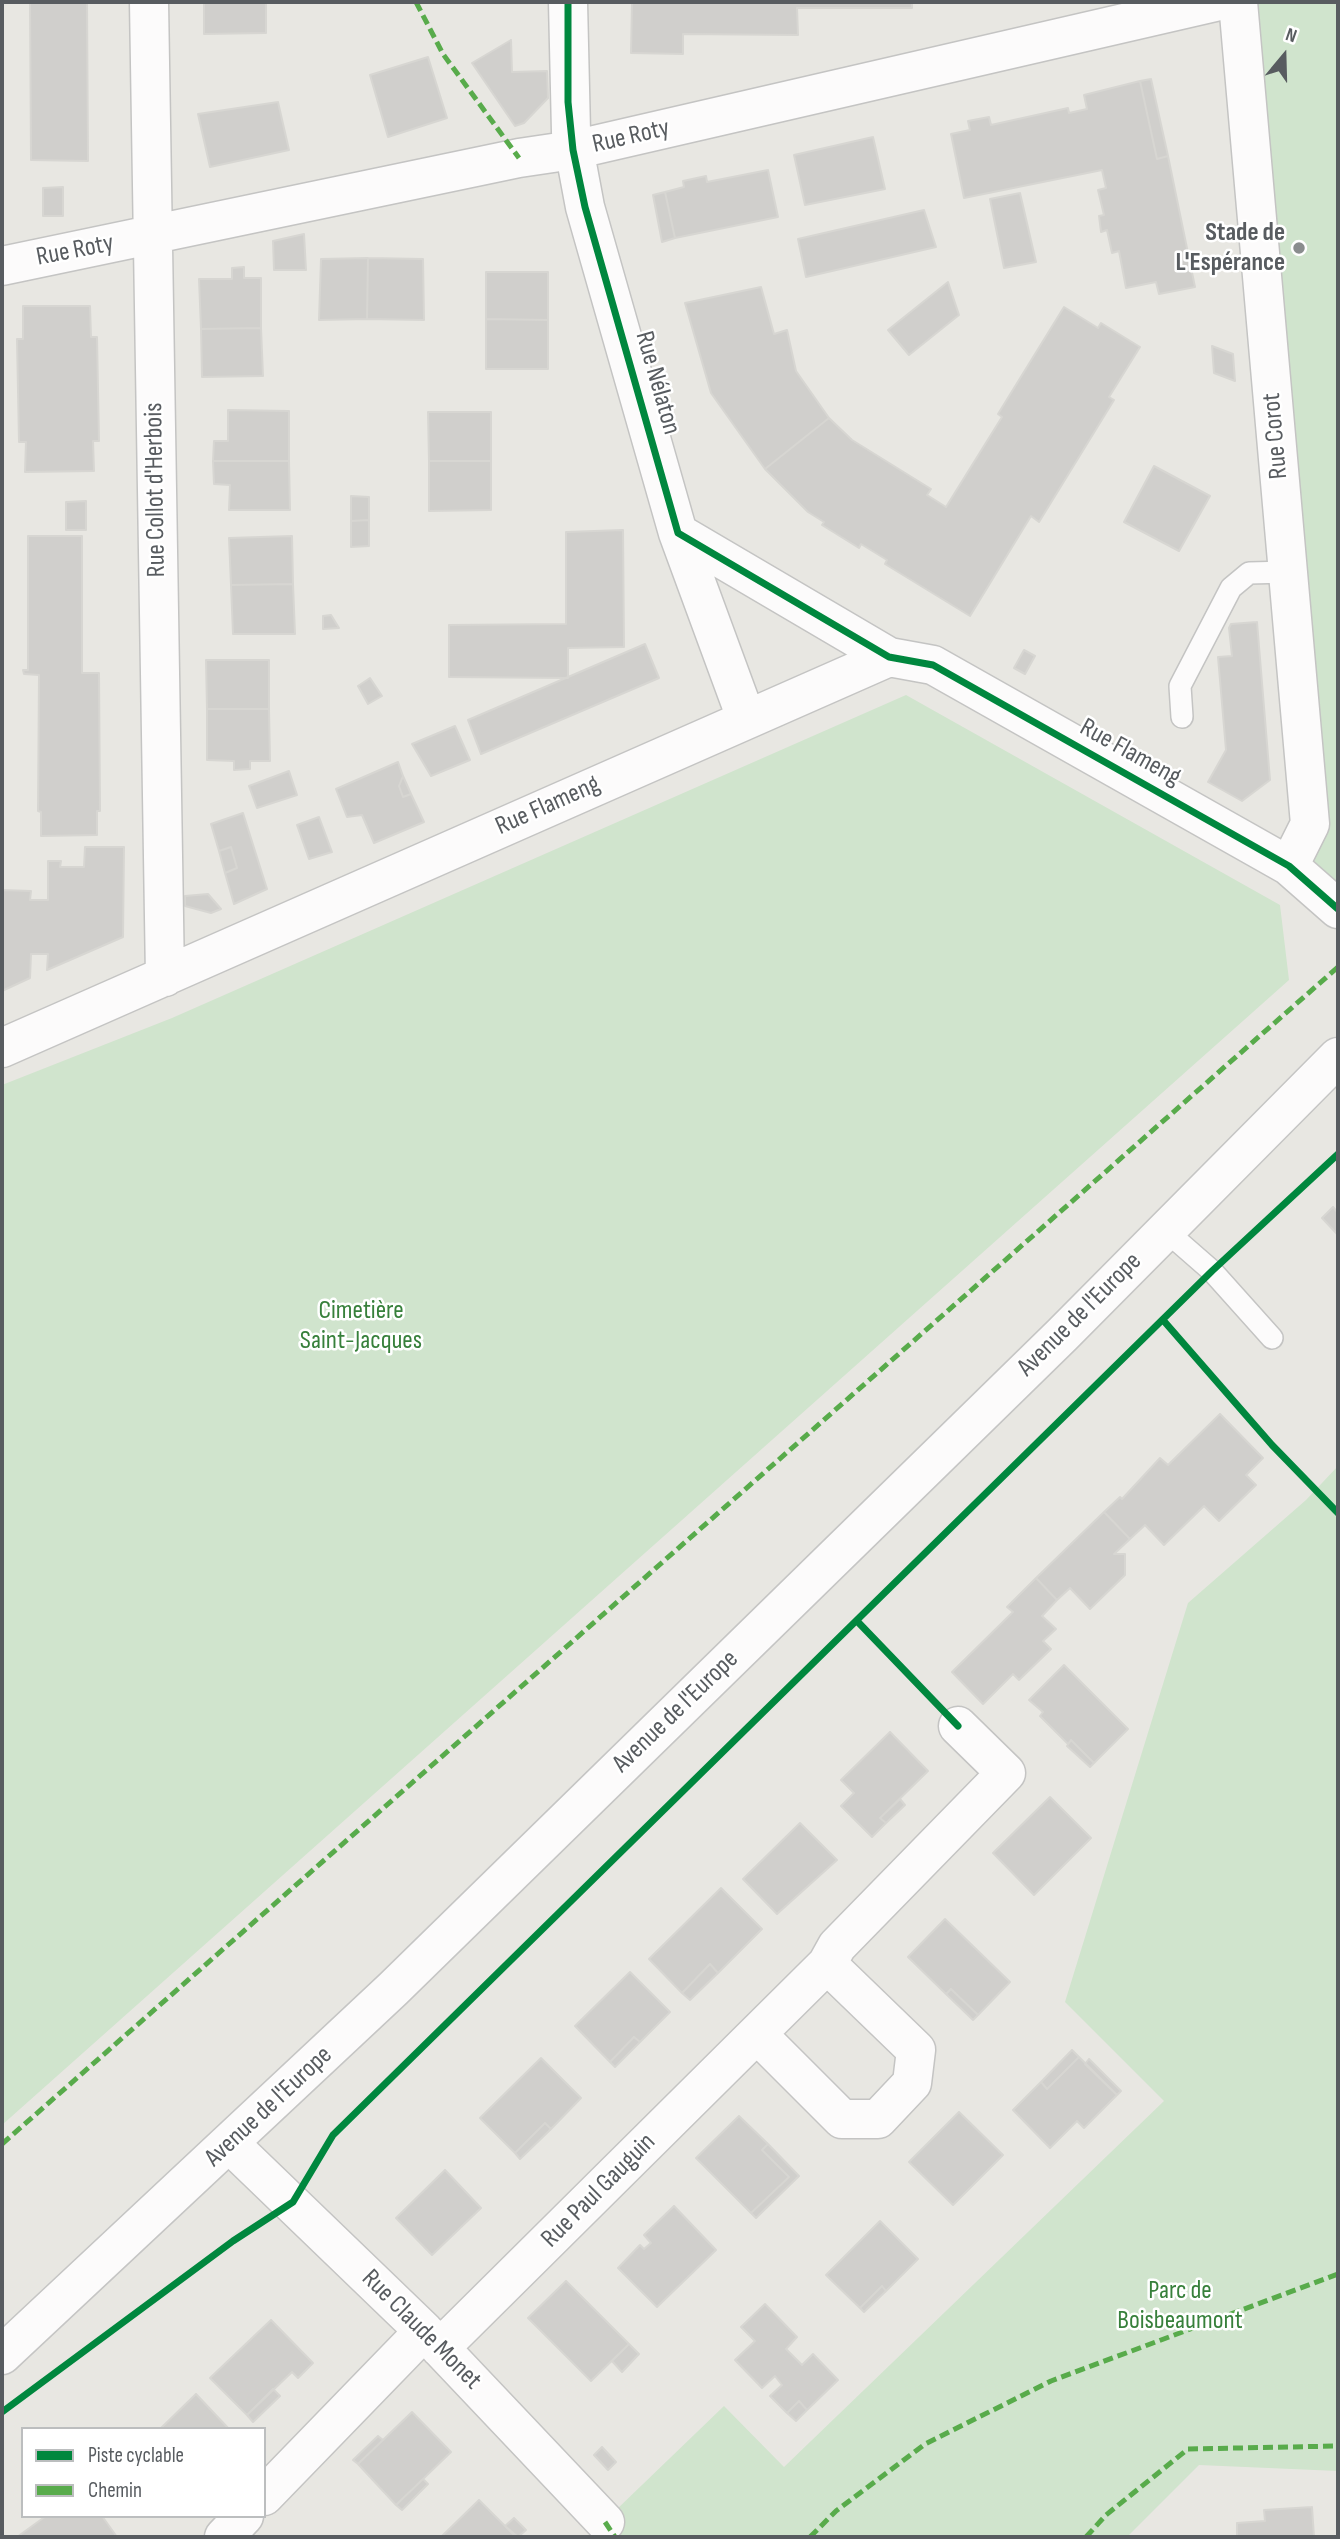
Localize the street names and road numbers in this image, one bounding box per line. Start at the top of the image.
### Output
street label: Rue Roty [590,113,672,161]
street label: Rue Roty [34,228,116,274]
street label: Rue Nélaton [627,328,687,438]
street label: Rue Corot [1257,392,1295,480]
street label: Rue Collot d'Herbois [139,402,173,578]
street label: Rue Flameng [1074,712,1186,794]
street label: Rue Flameng [491,769,605,843]
street label: Avenue de l'Europe [1011,1246,1149,1384]
street label: Avenue de l'Europe [607,1644,745,1780]
street label: Avenue de l'Europe [199,2040,339,2174]
street label: Rue Paul Gauguin [535,2127,663,2255]
street label: Rue Claude Monet [355,2264,487,2396]

